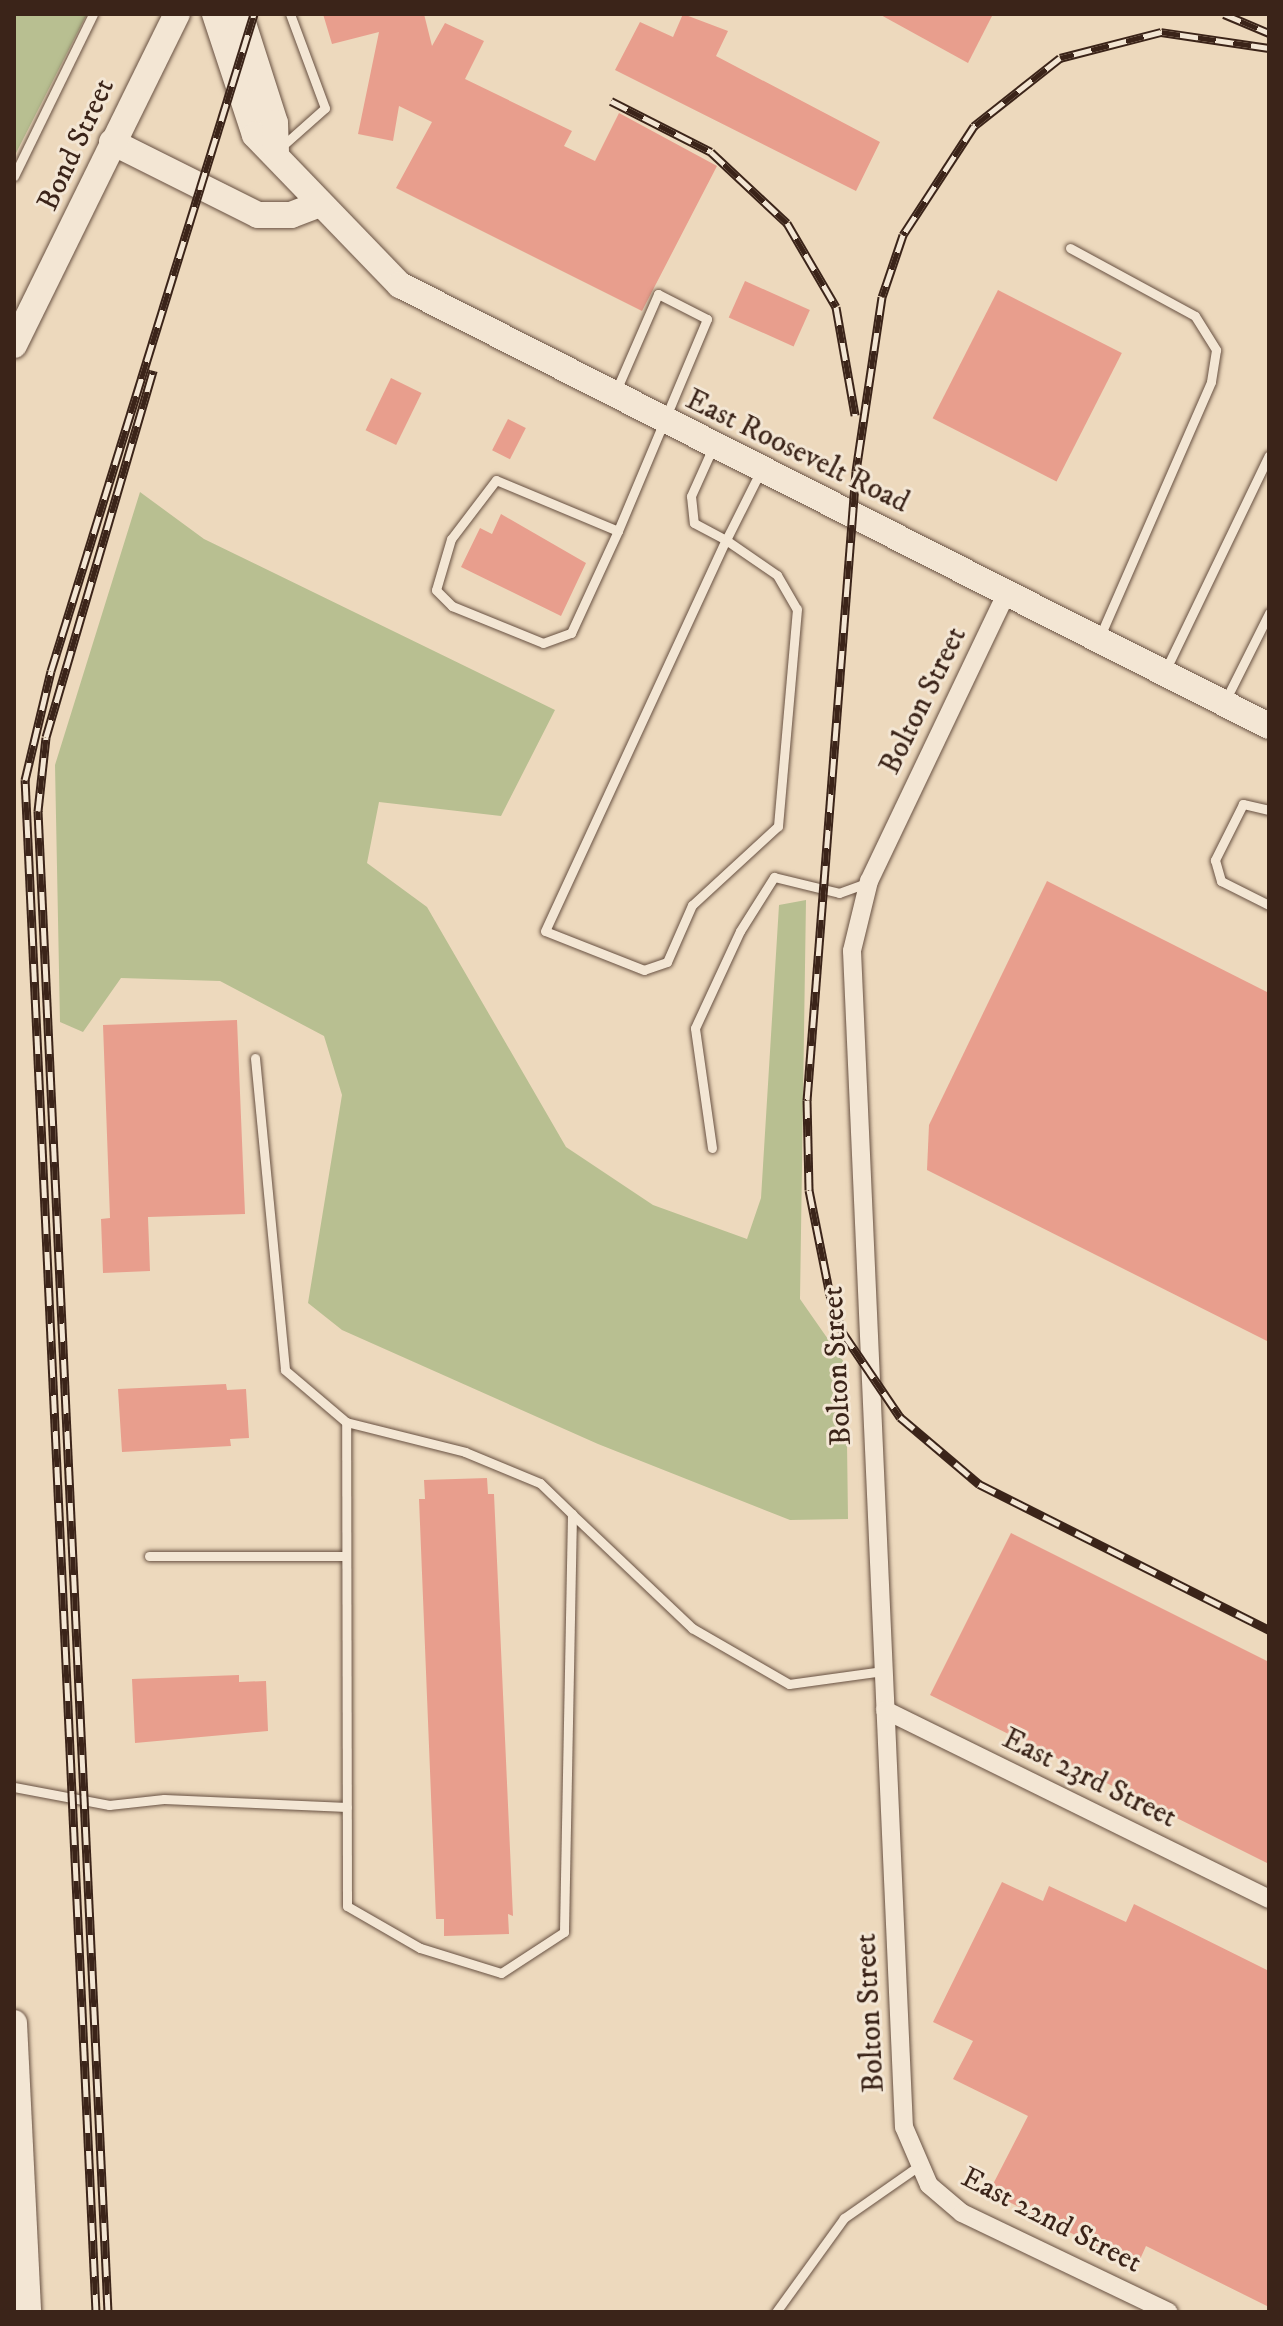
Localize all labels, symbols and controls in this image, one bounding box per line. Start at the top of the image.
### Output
street label: Bond Street [31,73,123,217]
street label: East Roosevelt Road [679,382,915,522]
street label: Bolton Street [873,621,975,781]
street label: Bolton Street [816,1285,860,1447]
street label: East 23rd Street [996,1721,1182,1837]
street label: Bolton Street [849,1932,893,2094]
street label: East 22nd Street [955,2160,1147,2282]

